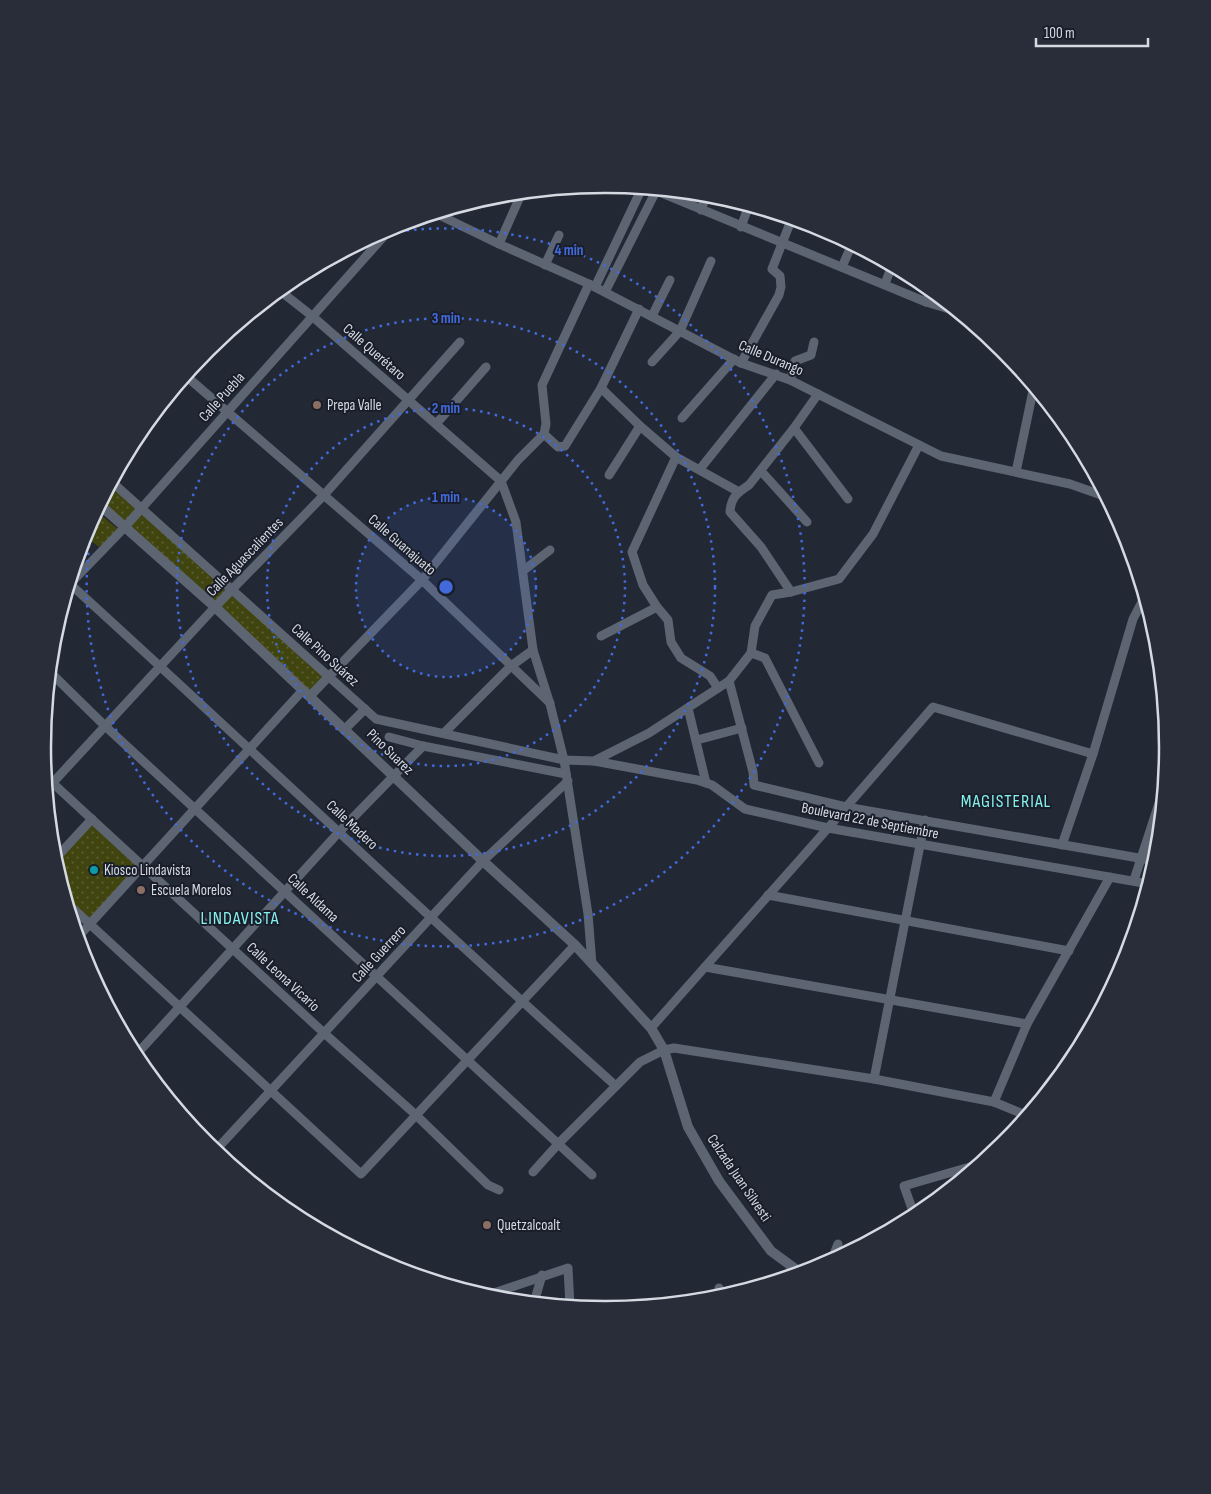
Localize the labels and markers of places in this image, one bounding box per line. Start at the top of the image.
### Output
place label: Prepa Valle [327,396,381,415]
marker: Prepa Valle [311,399,323,411]
centre of rings [437,578,455,596]
place label: Kiosco Lindavista [104,861,191,880]
marker: Kiosco Lindavista [88,864,100,876]
place label: Escuela Morelos [151,881,231,900]
marker: Escuela Morelos [135,884,147,896]
place label: Quetzalcoalt [497,1216,561,1235]
marker: Quetzalcoalt [481,1219,493,1231]

